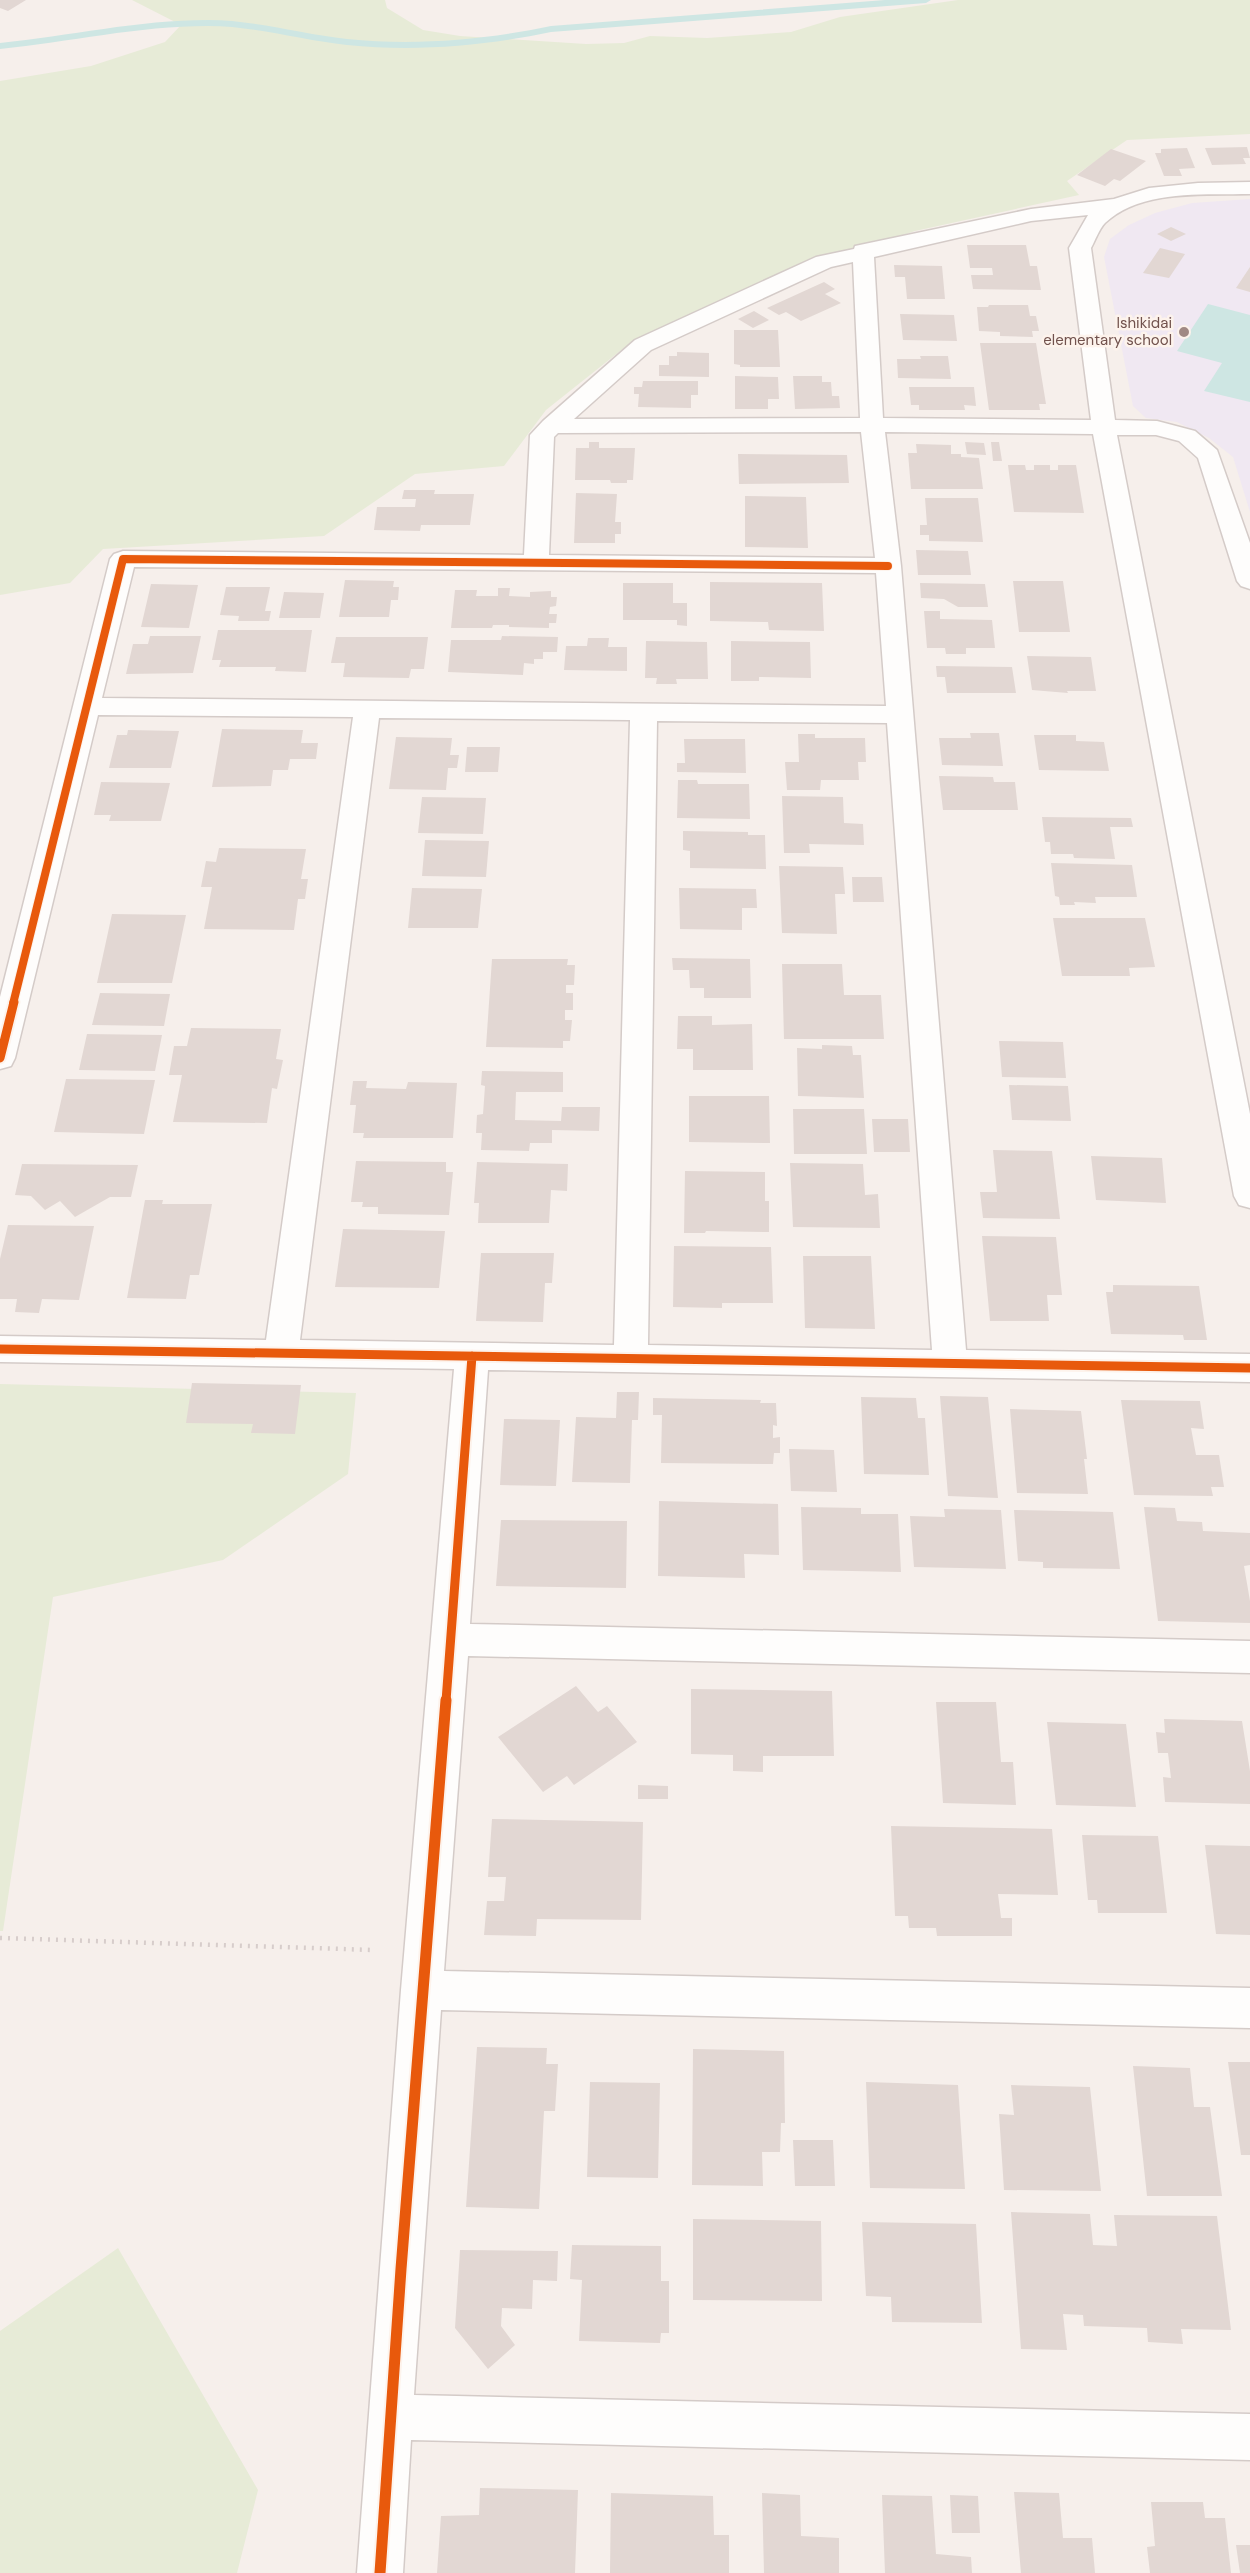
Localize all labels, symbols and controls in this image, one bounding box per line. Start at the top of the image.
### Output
place label: Ishikidai elementary school [1043,313,1172,350]
marker: Ishikidai elementary school [1177,325,1191,339]

